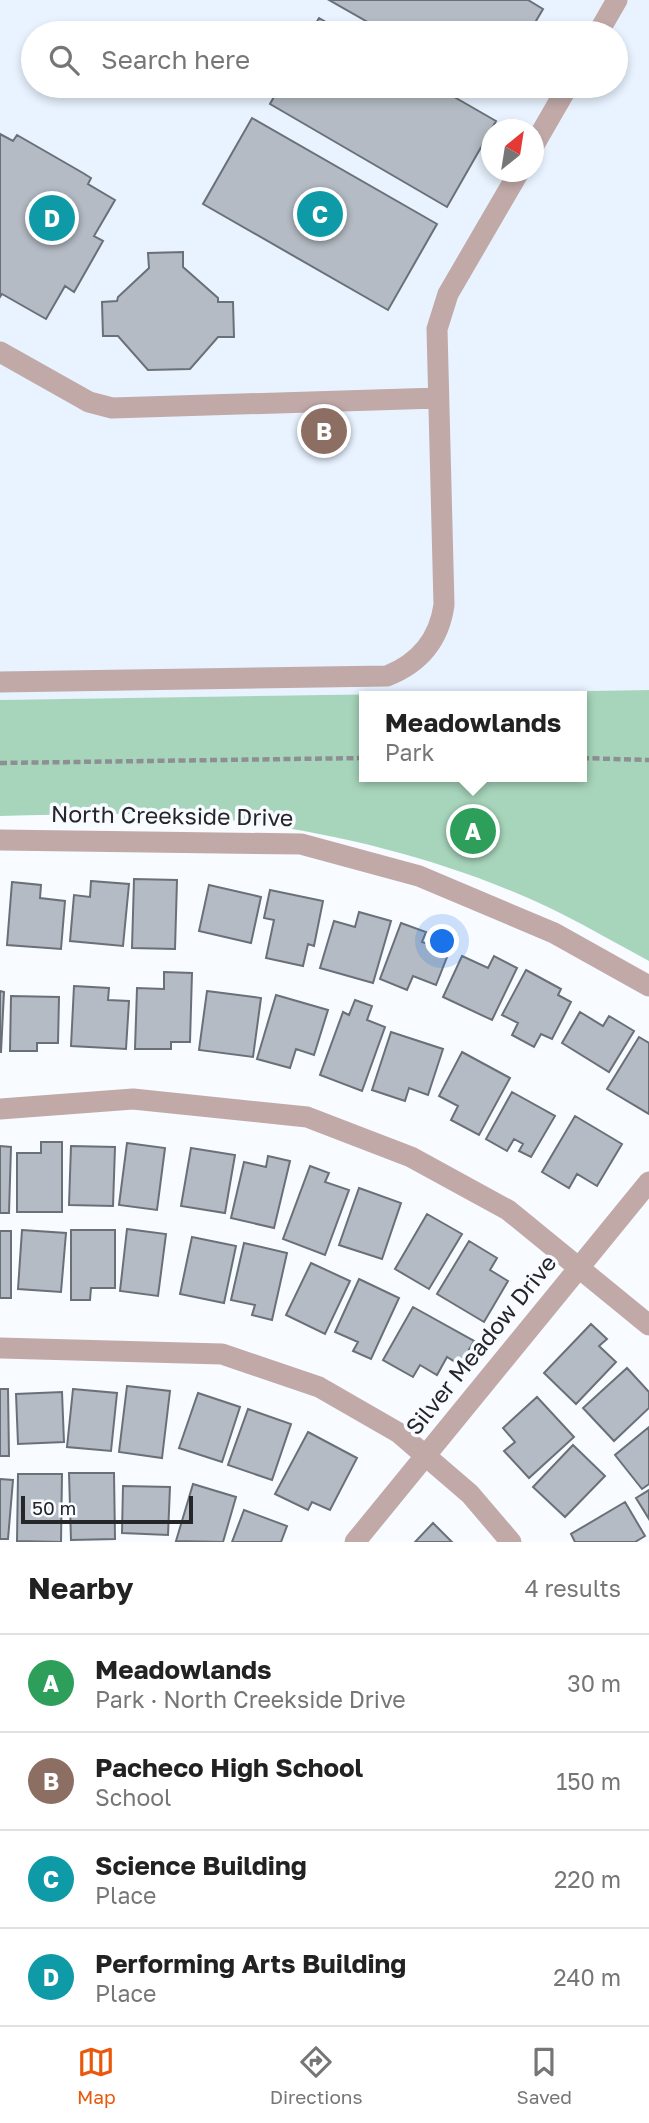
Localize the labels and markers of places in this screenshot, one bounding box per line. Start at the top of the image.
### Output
pin: C [297,188,343,240]
pin: D [29,192,75,244]
pin: B [301,405,347,457]
pin: A [450,805,496,857]

